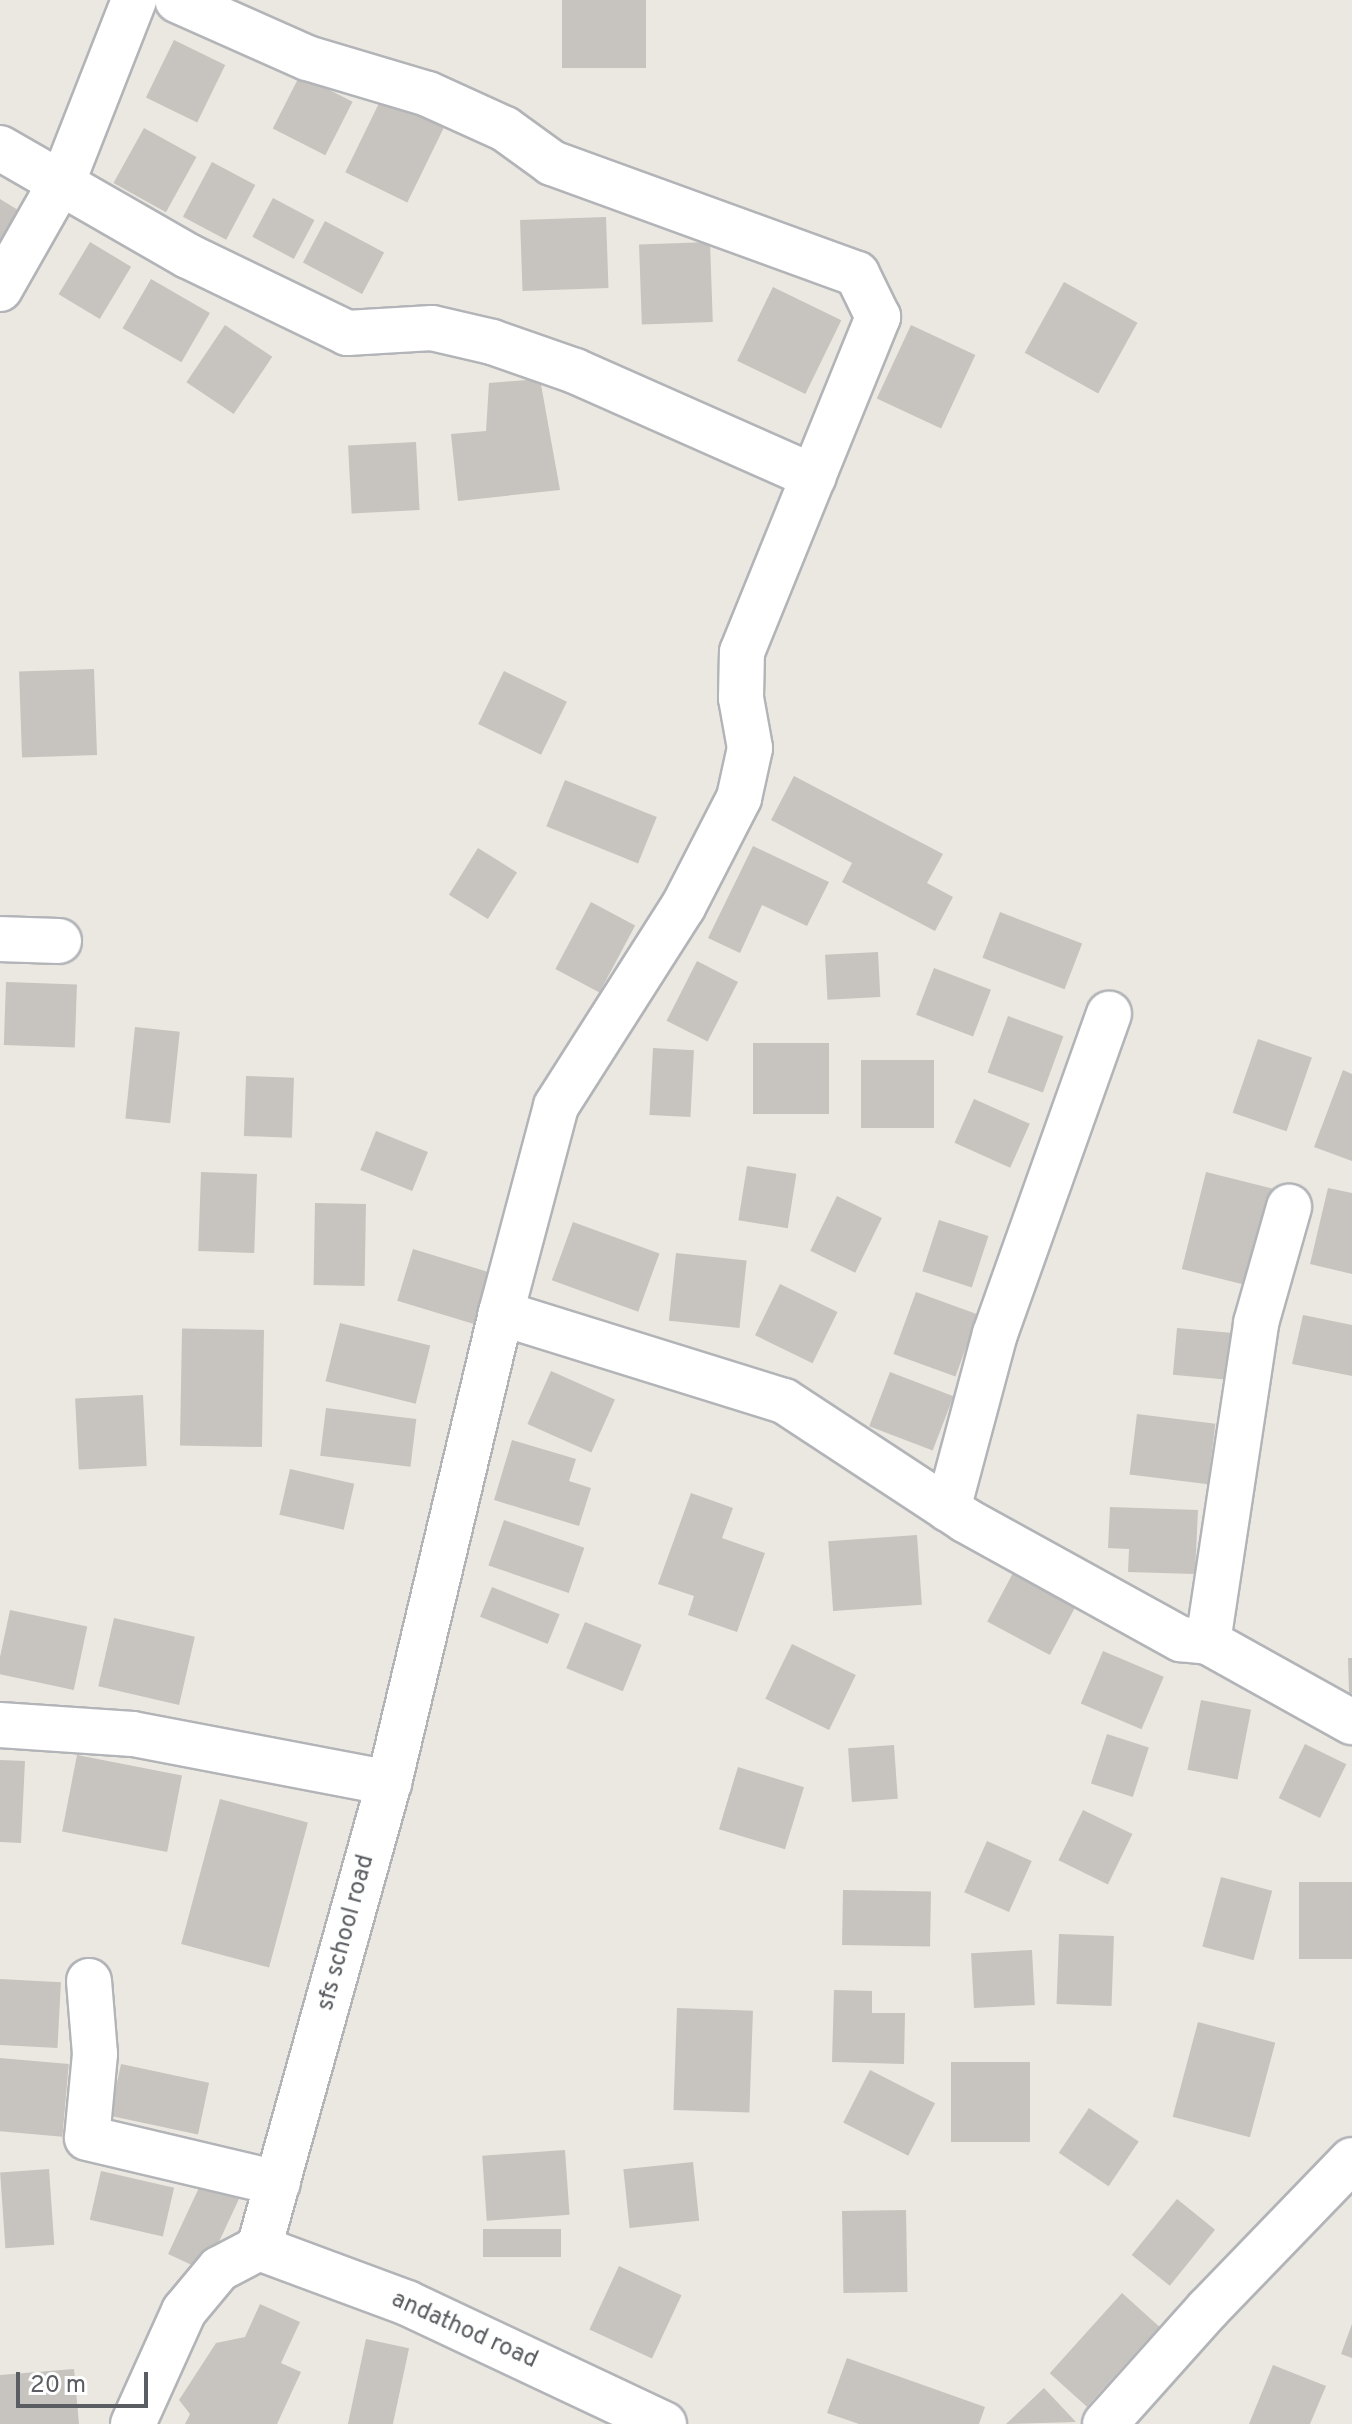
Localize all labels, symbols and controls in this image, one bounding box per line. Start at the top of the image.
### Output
street label: sfs school road [312,1852,382,2014]
street label: andathod road [386,2286,542,2376]
scale bar [20,2356,152,2406]
text: 20 m [30,2371,86,2401]

